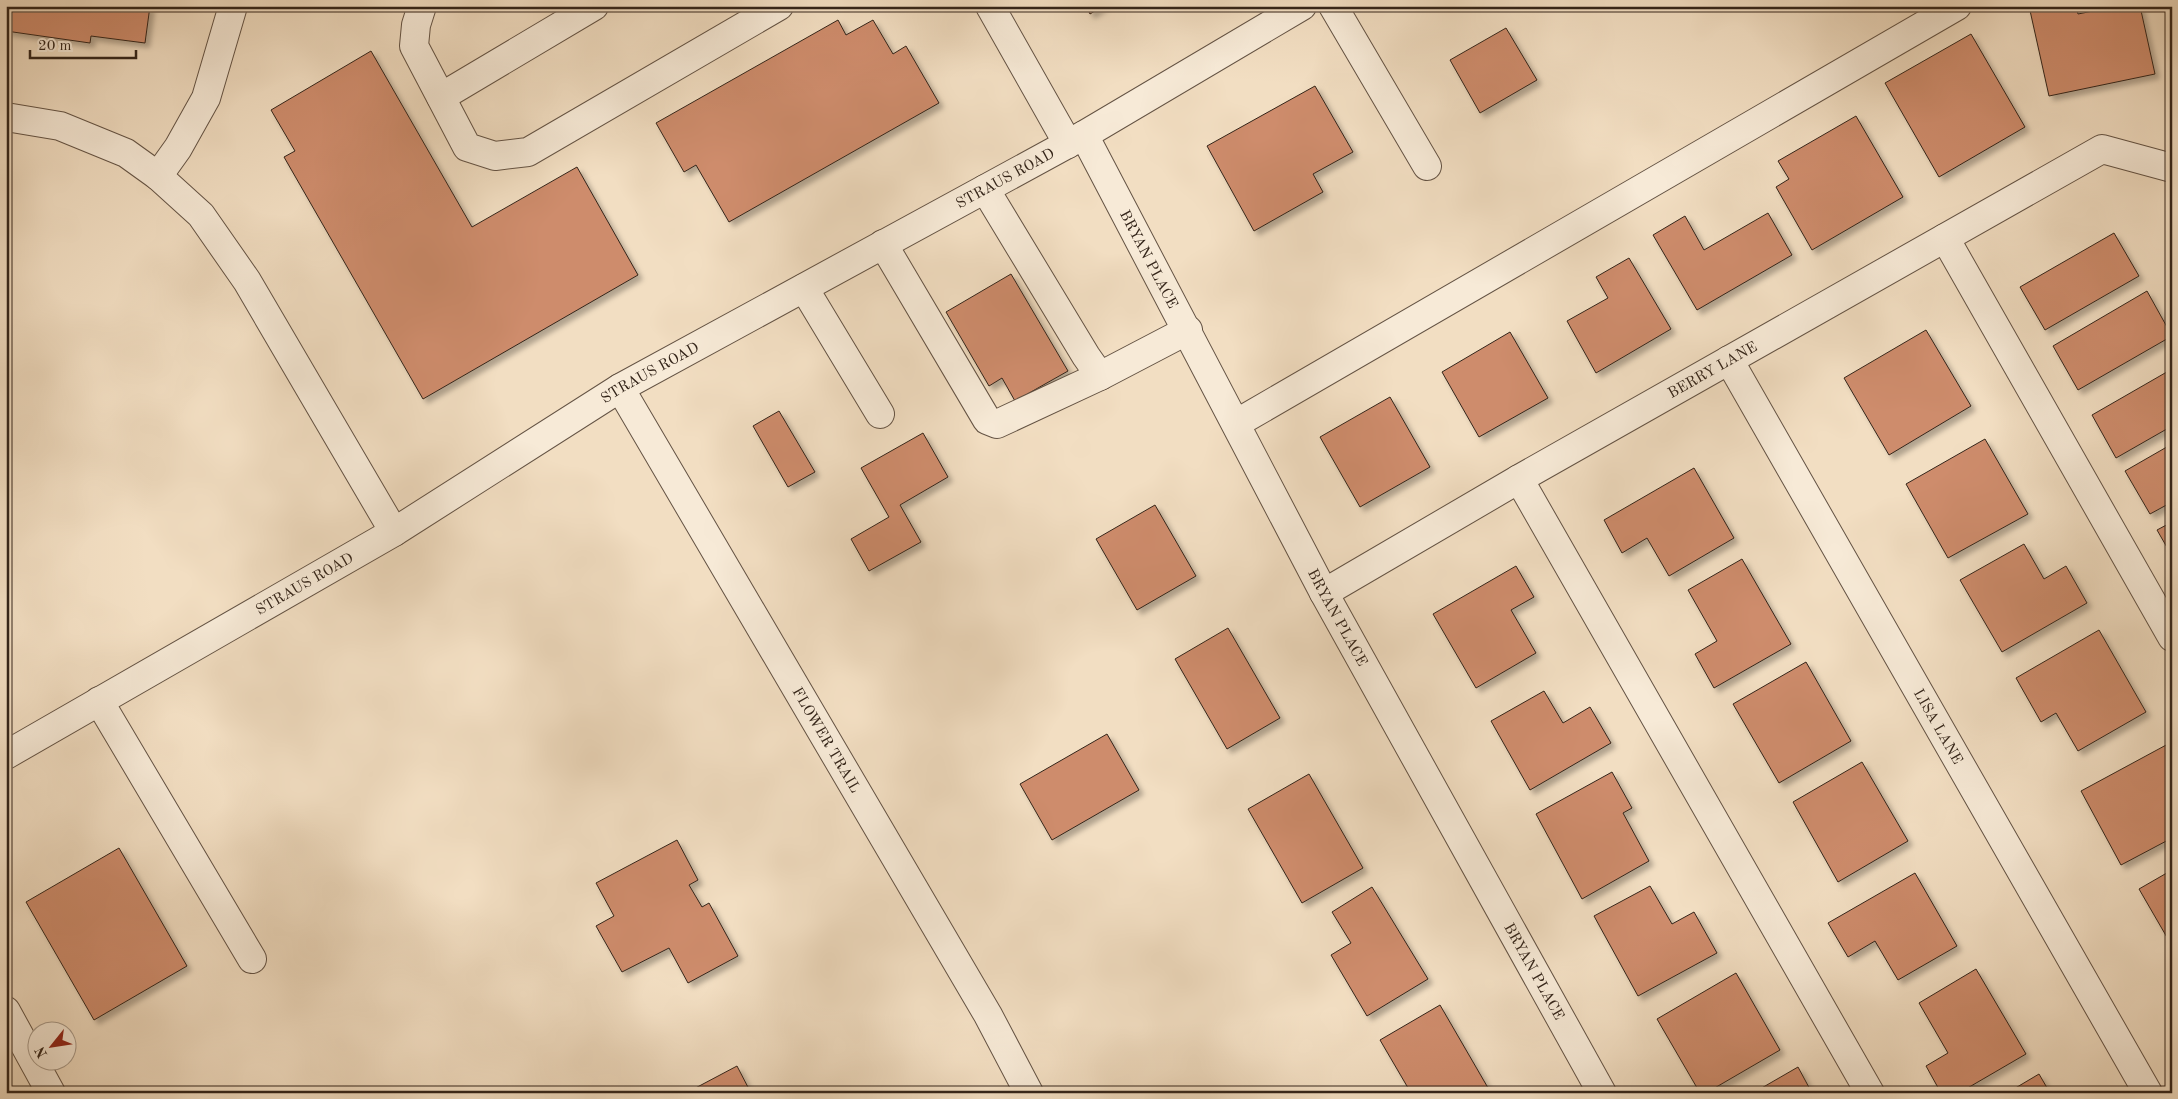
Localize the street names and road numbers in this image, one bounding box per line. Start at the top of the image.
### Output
street label: STRAUS ROAD [954,147,1057,212]
street label: BRYAN PLACE [1116,208,1179,311]
street label: STRAUS ROAD [599,340,702,407]
street label: BERRY LANE [1666,340,1760,402]
street label: STRAUS ROAD [254,551,356,619]
street label: BRYAN PLACE [1304,567,1369,669]
street label: FLOWER TRAIL [788,685,862,796]
street label: LISA LANE [1910,687,1964,767]
street label: BRYAN PLACE [1500,921,1566,1023]

